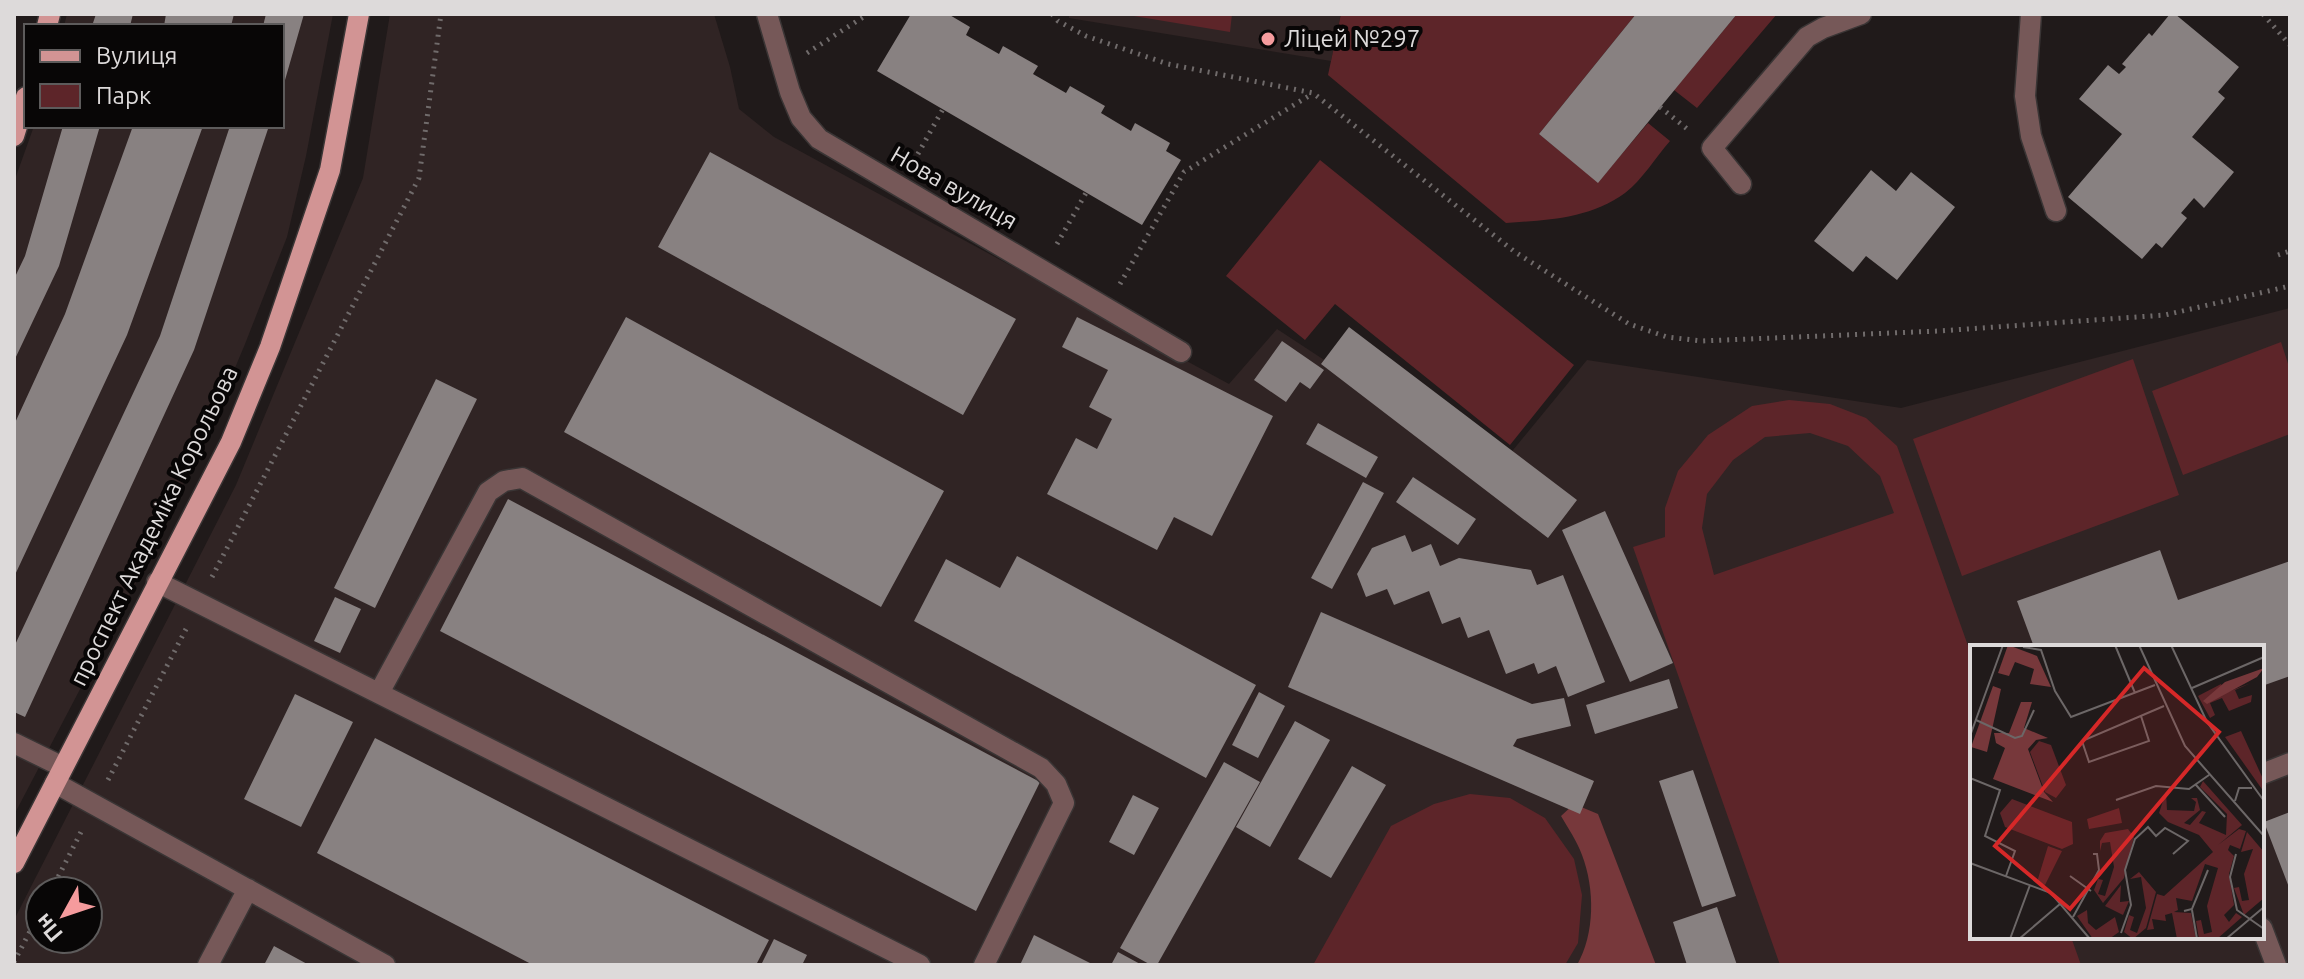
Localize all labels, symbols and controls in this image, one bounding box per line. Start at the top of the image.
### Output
legend [24,24,284,128]
place label: Ліцей №297 [1284,25,1420,52]
marker: Ліцей №297 [1259,30,1277,48]
text: Вулиця [96,42,178,69]
text: Парк [96,82,151,109]
street label: Нова вулиця [886,141,1022,235]
street label: проспект Академіка Корольова [64,362,243,690]
inset map [1970,645,2264,939]
north arrow [24,875,104,955]
text: Пн [29,909,67,947]

